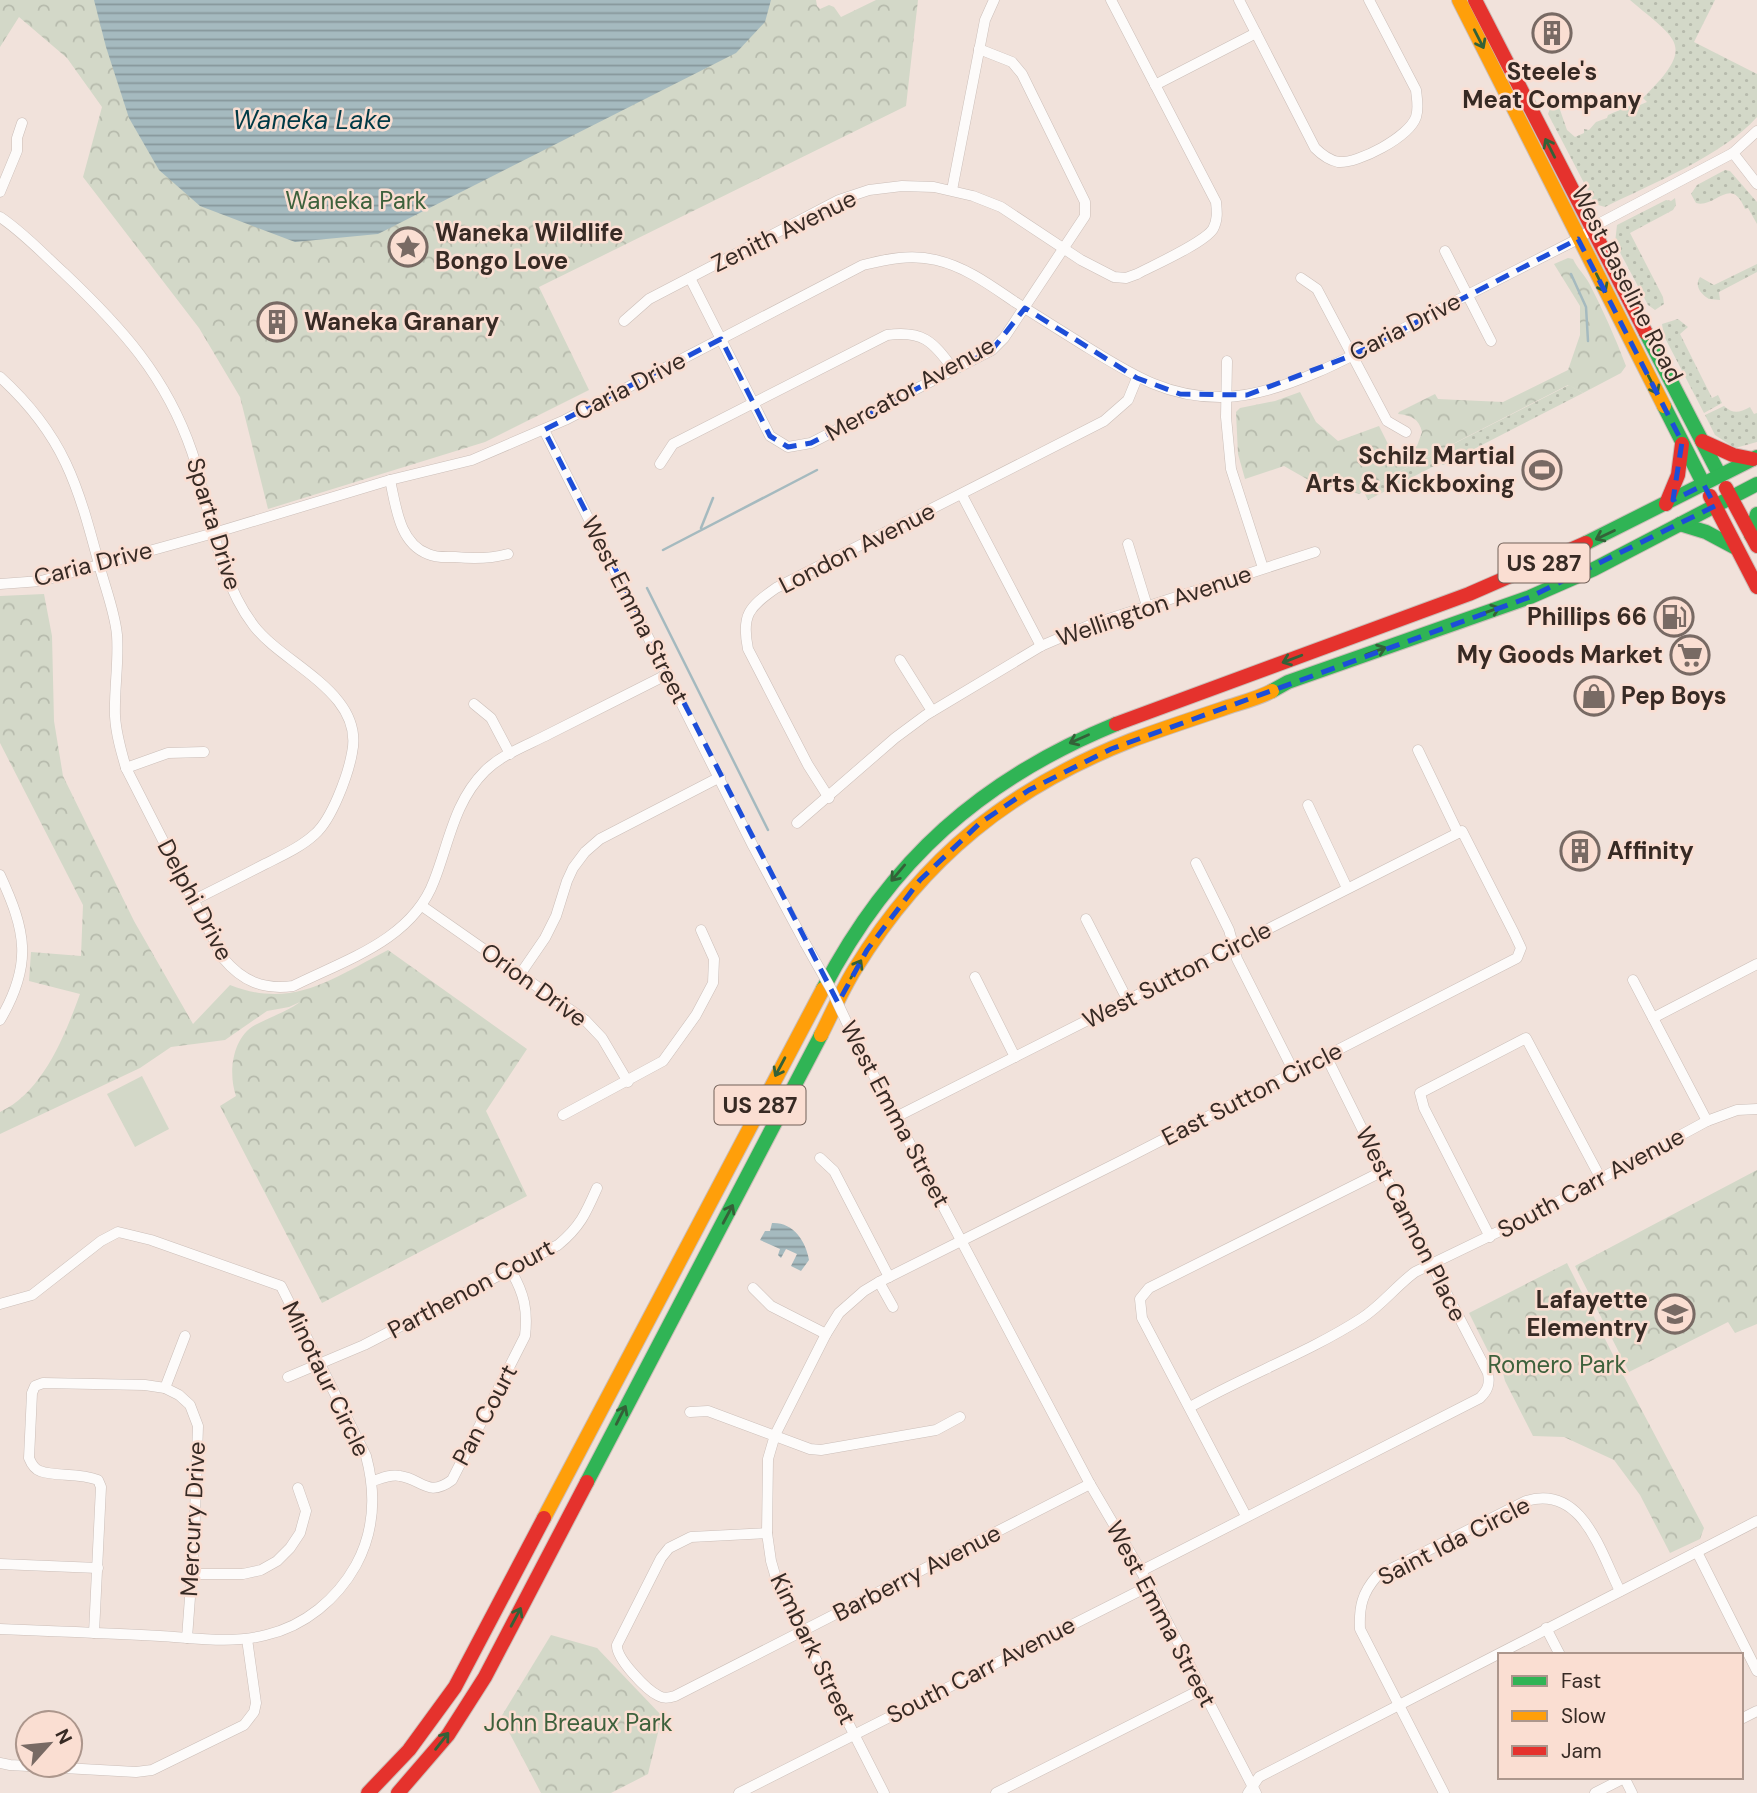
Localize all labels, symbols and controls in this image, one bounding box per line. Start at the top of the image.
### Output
building icon: Steele's Meat Company [1531,12,1573,54]
one-way arrow [1473,28,1487,49]
place label: Steele's Meat Company [1462,56,1642,115]
water label: Waneka Lake [233,103,391,137]
one-way arrow [1543,138,1557,159]
street label: West Baseline Road [1564,180,1690,387]
street label: Zenith Avenue [706,182,861,279]
park label: Waneka Park [285,185,427,216]
place label: Waneka Wildlife Bongo Love [435,217,623,276]
place icon: Waneka Wildlife Bongo Love [387,226,429,268]
one-way arrow [1594,272,1608,293]
street label: Caria Drive [1344,285,1466,368]
building icon: Waneka Granary [256,301,298,343]
place label: Waneka Granary [304,306,500,337]
street label: Mercator Avenue [820,329,1000,448]
street label: Caria Drive [569,344,691,427]
one-way arrow [1647,374,1661,394]
place label: Schilz Martial Arts & Kickboxing [1305,440,1515,499]
sports icon: Schilz Martial Arts & Kickboxing [1521,449,1563,491]
street label: Sparta Drive [180,454,249,594]
street label: London Avenue [773,495,940,600]
street label: West Emma Street [575,511,696,709]
one-way arrow [1595,529,1616,542]
street label: Caria Drive [30,534,155,593]
road number: US 287 [1498,544,1590,582]
street label: Wellington Avenue [1052,558,1255,653]
fuel station icon: Phillips 66 [1653,596,1695,638]
place label: Phillips 66 [1527,601,1647,632]
one-way arrow [1478,604,1500,616]
supermarket icon: My Goods Market [1669,634,1711,676]
place label: My Goods Market [1457,639,1663,670]
one-way arrow [1364,644,1386,656]
one-way arrow [1282,653,1304,666]
shop icon: Pep Boys [1573,675,1615,717]
place label: Pep Boys [1621,680,1727,711]
one-way arrow [1069,733,1091,746]
building icon: Affinity [1559,830,1601,872]
street label: Delphi Drive [150,834,240,966]
place label: Affinity [1607,835,1694,866]
one-way arrow [890,864,906,882]
street label: West Sutton Circle [1077,914,1276,1035]
street label: Orion Drive [475,935,594,1034]
one-way arrow [850,959,863,980]
street label: West Emma Street [833,1015,958,1212]
street label: East Sutton Circle [1156,1035,1347,1152]
one-way arrow [773,1056,786,1077]
road number: US 287 [714,1086,806,1124]
street label: South Carr Avenue [1492,1120,1690,1245]
street label: West Cannon Place [1349,1121,1474,1327]
one-way arrow [722,1204,735,1225]
street label: Parthenon Court [382,1232,559,1345]
place label: Lafayette Elementry [1527,1284,1648,1343]
school or university icon: Lafayette Elementry [1654,1293,1696,1335]
street label: Minotaur Circle [275,1296,377,1462]
park label: Romero Park [1487,1349,1627,1380]
street label: Pan Court [445,1359,524,1471]
one-way arrow [615,1405,629,1426]
street label: Mercury Drive [173,1441,212,1597]
street label: Saint Ida Circle [1373,1489,1535,1592]
street label: West Emma Street [1099,1515,1224,1712]
street label: Barberry Avenue [828,1517,1006,1628]
street label: Kimbark Street [763,1568,863,1730]
one-way arrow [509,1607,523,1627]
street label: South Carr Avenue [881,1609,1080,1730]
legend [1498,1653,1743,1779]
text: Fast [1561,1667,1601,1695]
text: Slow [1561,1702,1606,1730]
park label: John Breaux Park [483,1707,673,1738]
north arrow [14,1709,84,1779]
text: N [49,1725,78,1748]
one-way arrow [435,1733,450,1751]
text: Jam [1561,1737,1602,1765]

